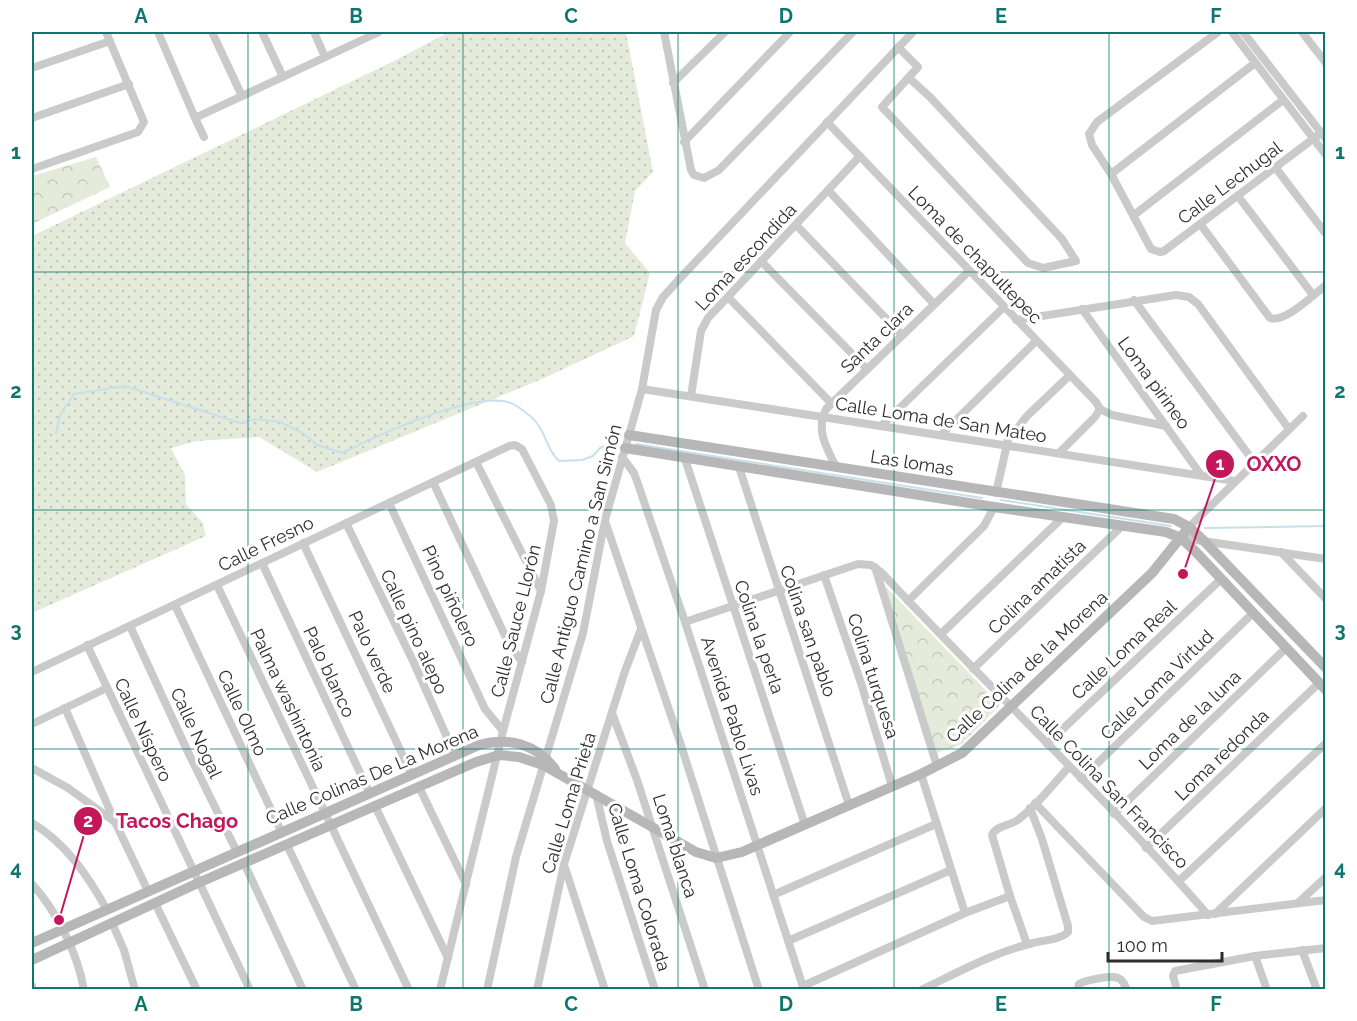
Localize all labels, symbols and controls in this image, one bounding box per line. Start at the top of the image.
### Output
text: A [134,4,148,28]
text: B [349,4,363,28]
text: C [564,4,578,28]
text: D [779,4,793,28]
text: E [995,4,1007,28]
text: F [1210,4,1222,28]
street label: Calle Lechugal [1174,137,1286,229]
text: 1 [11,140,21,164]
text: 1 [1335,140,1345,164]
street label: Loma de chapultepec [904,181,1047,328]
street label: Loma escondida [691,199,800,314]
street label: Santa clara [836,298,917,377]
street label: Loma pirineo [1114,332,1195,433]
text: 2 [10,379,22,403]
text: 2 [1334,379,1346,403]
street label: Calle Loma de San Mateo [834,392,1049,447]
street label: Calle Antiguo Camino a San Simón [536,422,625,706]
callout: OXXO [1205,445,1314,483]
street label: Las lomas [869,446,956,480]
text: OXXO [1247,452,1301,476]
text: 1 [1216,453,1225,474]
street label: Calle Fresno [215,511,317,576]
street label: Colina amatista [984,535,1090,638]
street label: Pino piñolero [418,542,483,650]
street label: Calle Sauce Llorón [486,542,545,700]
street label: Colina san pablo [776,562,841,700]
street label: Calle pino alepo [376,566,453,698]
street label: Colina la perla [730,577,789,696]
street label: Calle Colina de la Morena [942,586,1112,747]
street label: Calle Loma Real [1067,596,1181,704]
street label: Palo verde [344,607,401,697]
street label: Colina turquesa [843,611,904,741]
text: 3 [10,618,22,642]
text: 3 [1334,618,1346,642]
street label: Palo blanco [299,623,360,721]
street label: Palma washintonia [246,625,331,774]
street label: Calle Loma Virtud [1096,625,1217,744]
street label: Avenida Pablo Livas [697,634,768,798]
street label: Calle Olmo [213,666,272,760]
street label: Loma de la luna [1134,666,1245,774]
street label: Calle Níspero [110,675,177,785]
street label: Calle Nogal [166,684,227,781]
street label: Calle Colina San Francisco [1026,701,1193,873]
street label: Loma redonda [1170,705,1273,805]
street label: Calle Colinas De La Morena [262,720,481,829]
street label: Calle Loma Prieta [537,730,600,876]
street label: Loma blanca [649,791,702,900]
street label: Calle Loma Colorada [604,800,675,974]
callout: Tacos Chago [73,802,250,840]
text: Tacos Chago [116,809,238,833]
text: 2 [83,810,93,831]
text: 4 [10,856,22,880]
text: 4 [1334,856,1346,880]
scale bar [1108,925,1222,963]
text: 100 m [1117,935,1168,956]
text: A [134,992,148,1016]
text: B [349,992,363,1016]
text: C [564,992,578,1016]
text: D [779,992,793,1016]
text: E [995,992,1007,1016]
text: F [1210,992,1222,1016]

